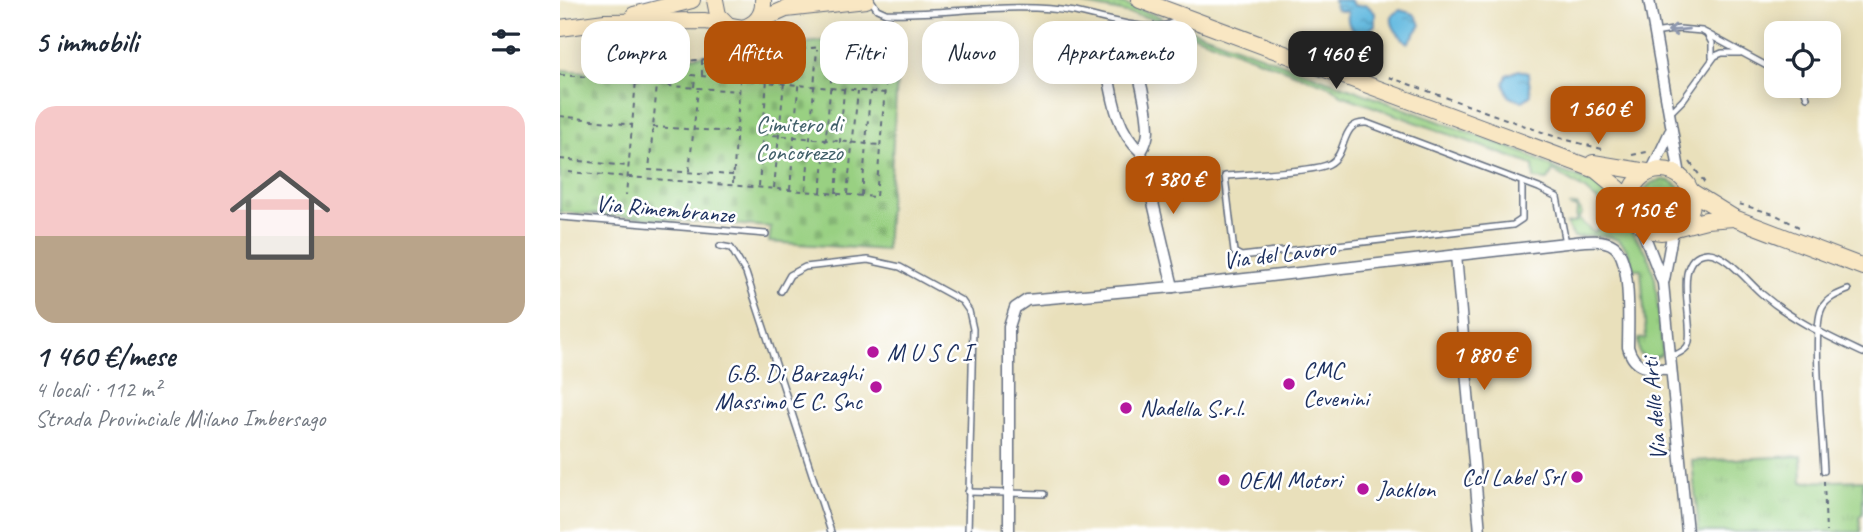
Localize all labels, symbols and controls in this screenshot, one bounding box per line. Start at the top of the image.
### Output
chip: Compra [581,21,690,84]
chip: Affitta [704,21,806,84]
chip: Filtri [820,21,908,84]
chip: Nuovo [922,21,1019,84]
chip: Appartamento [1033,21,1197,84]
map controls [1764,21,1841,98]
button: locate [1764,21,1841,98]
text: 5 immobili [35,23,138,61]
icon: filters [487,23,525,61]
one-way arrow [1667,24,1690,37]
pin: 1 460 € [1271,32,1401,91]
text: 1 460 € [1304,39,1368,68]
pin: 1 560 € [1533,86,1663,146]
text: 1 560 € [1567,94,1630,123]
park label: Cimitero di Concorezzo [755,109,845,167]
icon: home [217,152,343,278]
pin: 1 380 € [1108,156,1238,216]
text: 1 380 € [1142,164,1204,193]
street label: Via Rimembranze [594,188,738,230]
pin: 1 150 € [1578,188,1708,247]
text: 1 150 € [1612,195,1674,224]
street label: Via del Lavoro [1221,232,1338,276]
pin: 1 880 € [1419,332,1549,392]
text: 1 460 €/mese [35,337,175,375]
place label: M U S C I [887,337,977,367]
text: 1 880 € [1453,340,1515,369]
marker: M U S C I [865,344,881,360]
street label: Via delle Arti [1634,354,1673,462]
place label: CMC Cevenini [1303,355,1371,413]
place label: G.B. Di Barzaghi Massimo E C. Snc [715,358,865,416]
text: 4 locali · 112 m² [35,375,161,404]
marker: CMC Cevenini [1281,376,1297,392]
marker: G.B. Di Barzaghi Massimo E C. Snc [868,379,884,395]
place label: Nadella S.r.l. [1140,393,1245,423]
marker: Nadella S.r.l. [1118,400,1134,416]
text: Strada Provinciale Milano Imbersago [35,404,325,433]
place label: Ccl Label Srl [1461,462,1567,492]
place label: OEM Motori [1238,465,1345,495]
marker: Ccl Label Srl [1569,469,1585,485]
marker: OEM Motori [1216,472,1232,488]
place label: Jacklon [1376,474,1436,504]
marker: Jacklon [1355,481,1371,497]

